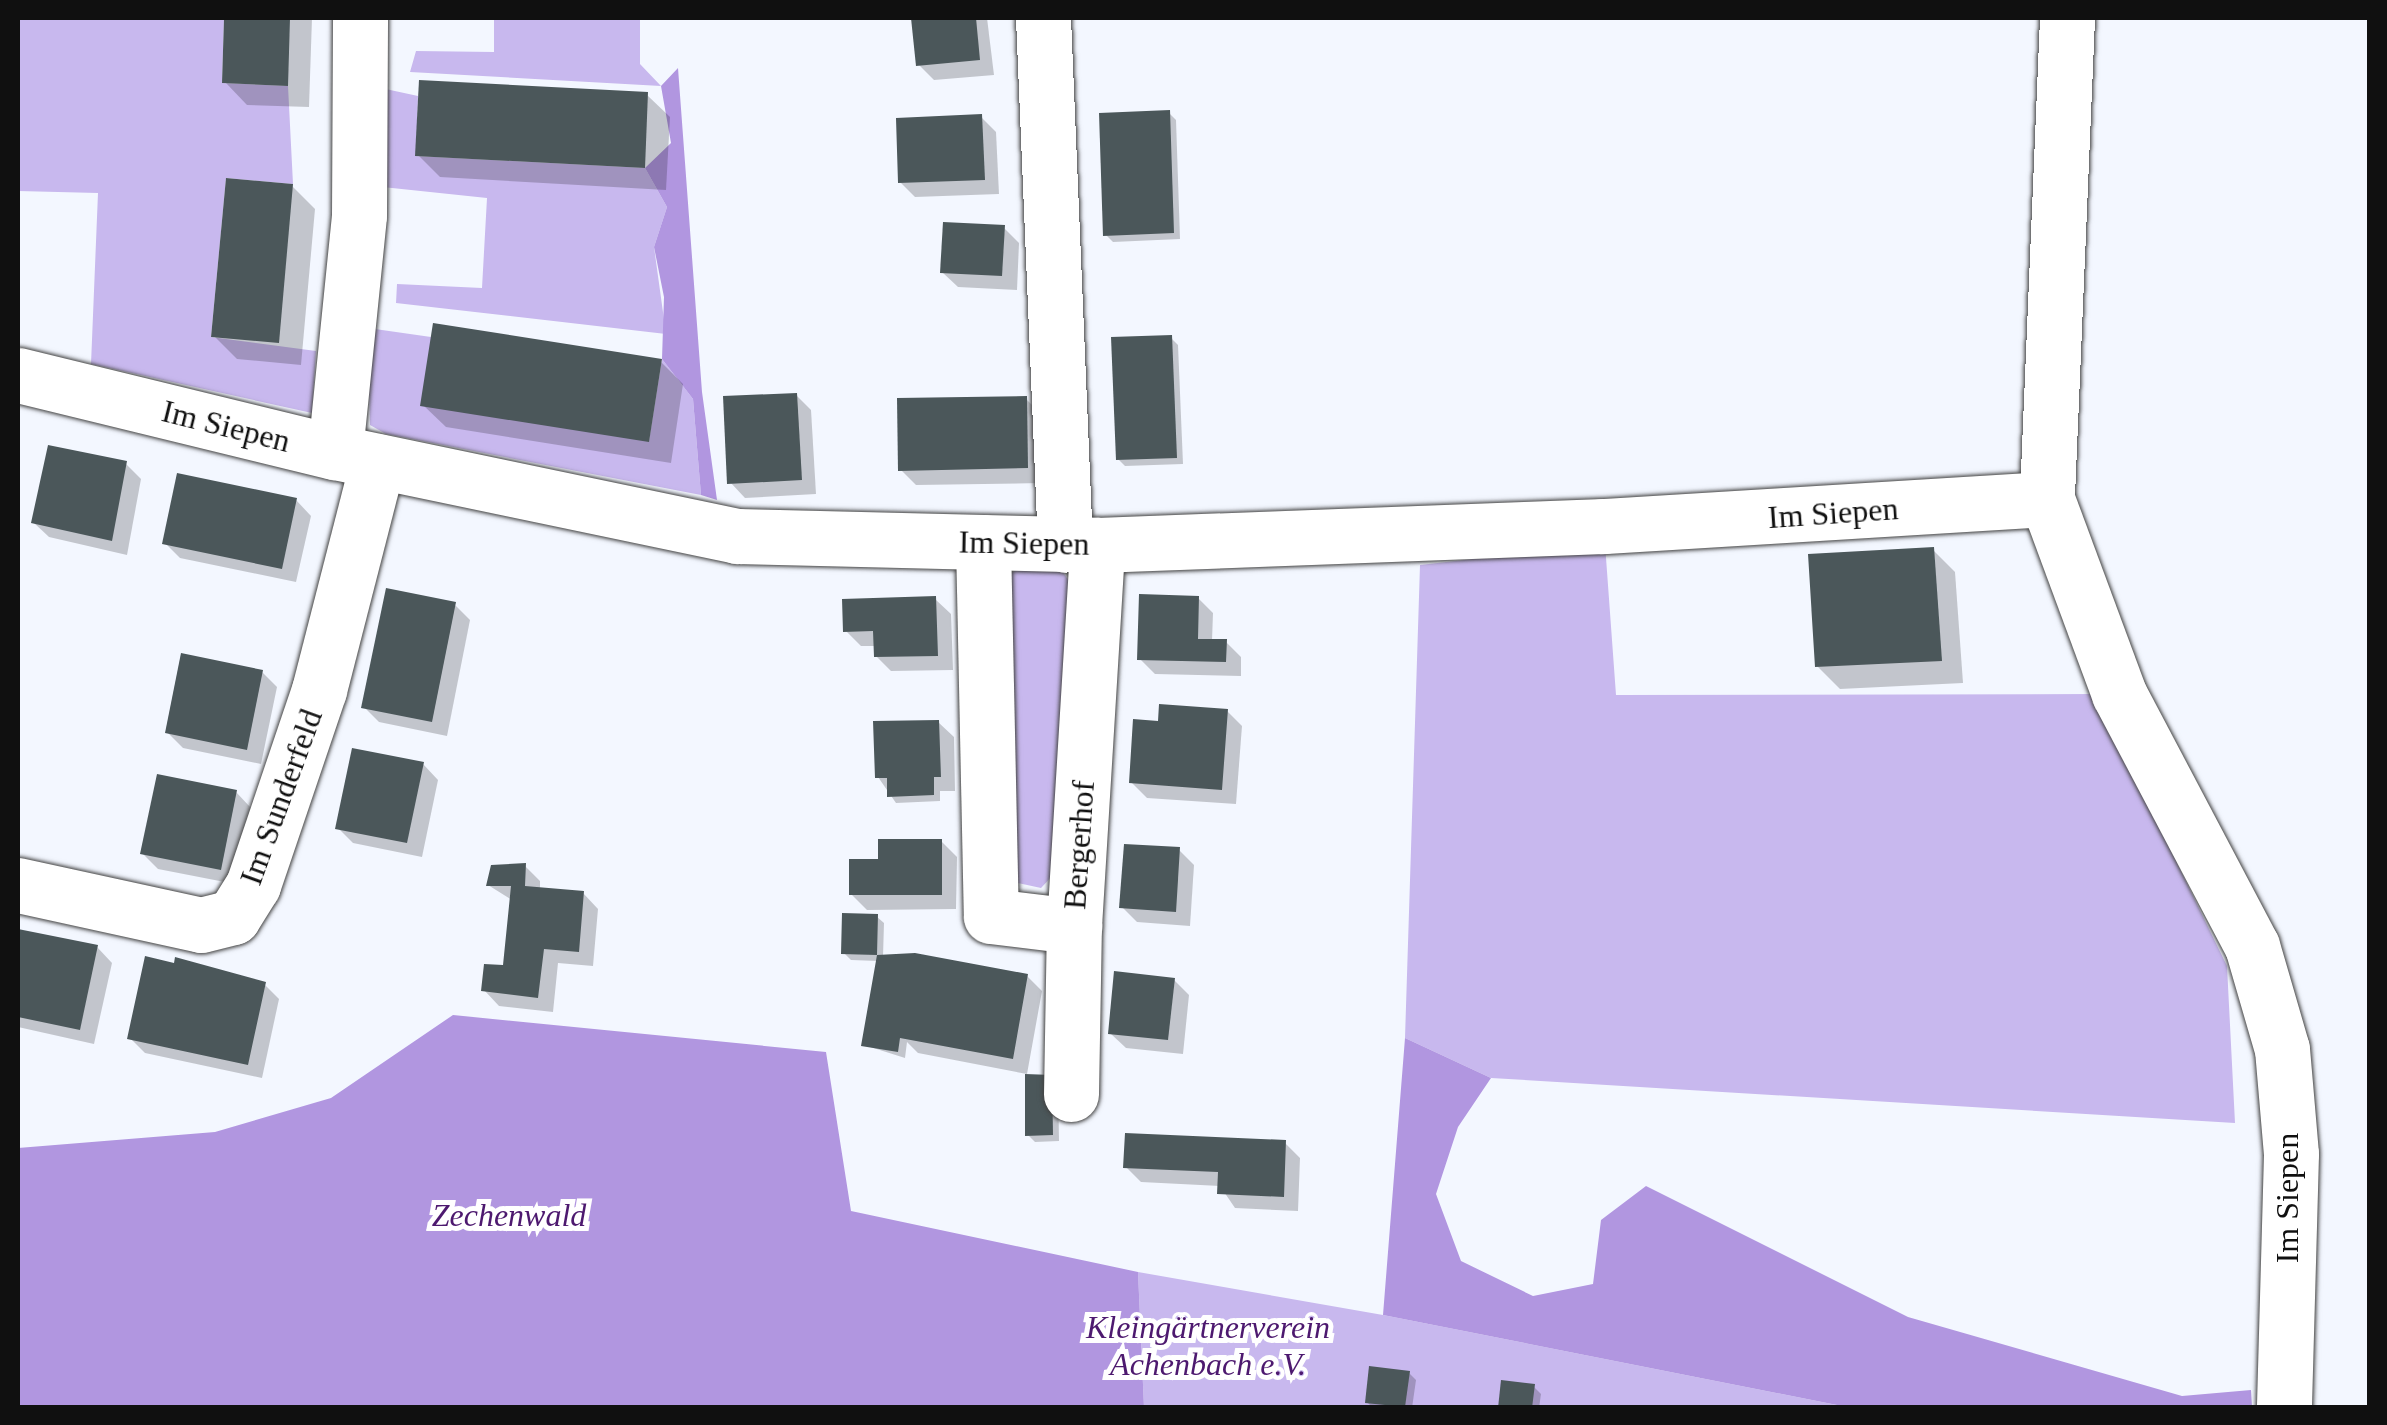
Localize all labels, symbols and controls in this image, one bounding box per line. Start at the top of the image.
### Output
street label: Im Siepen [158,392,294,460]
street label: Im Siepen [1766,489,1900,537]
street label: Im Siepen [958,523,1090,563]
street label: Im Sunderfeld [232,704,330,890]
street label: Bergerhof [1055,779,1103,911]
street label: Im Siepen [2268,1133,2306,1263]
park label: Zechenwald [432,1196,586,1234]
park label: Kleingärtnerverein Achenbach e.V. [1086,1309,1330,1384]

